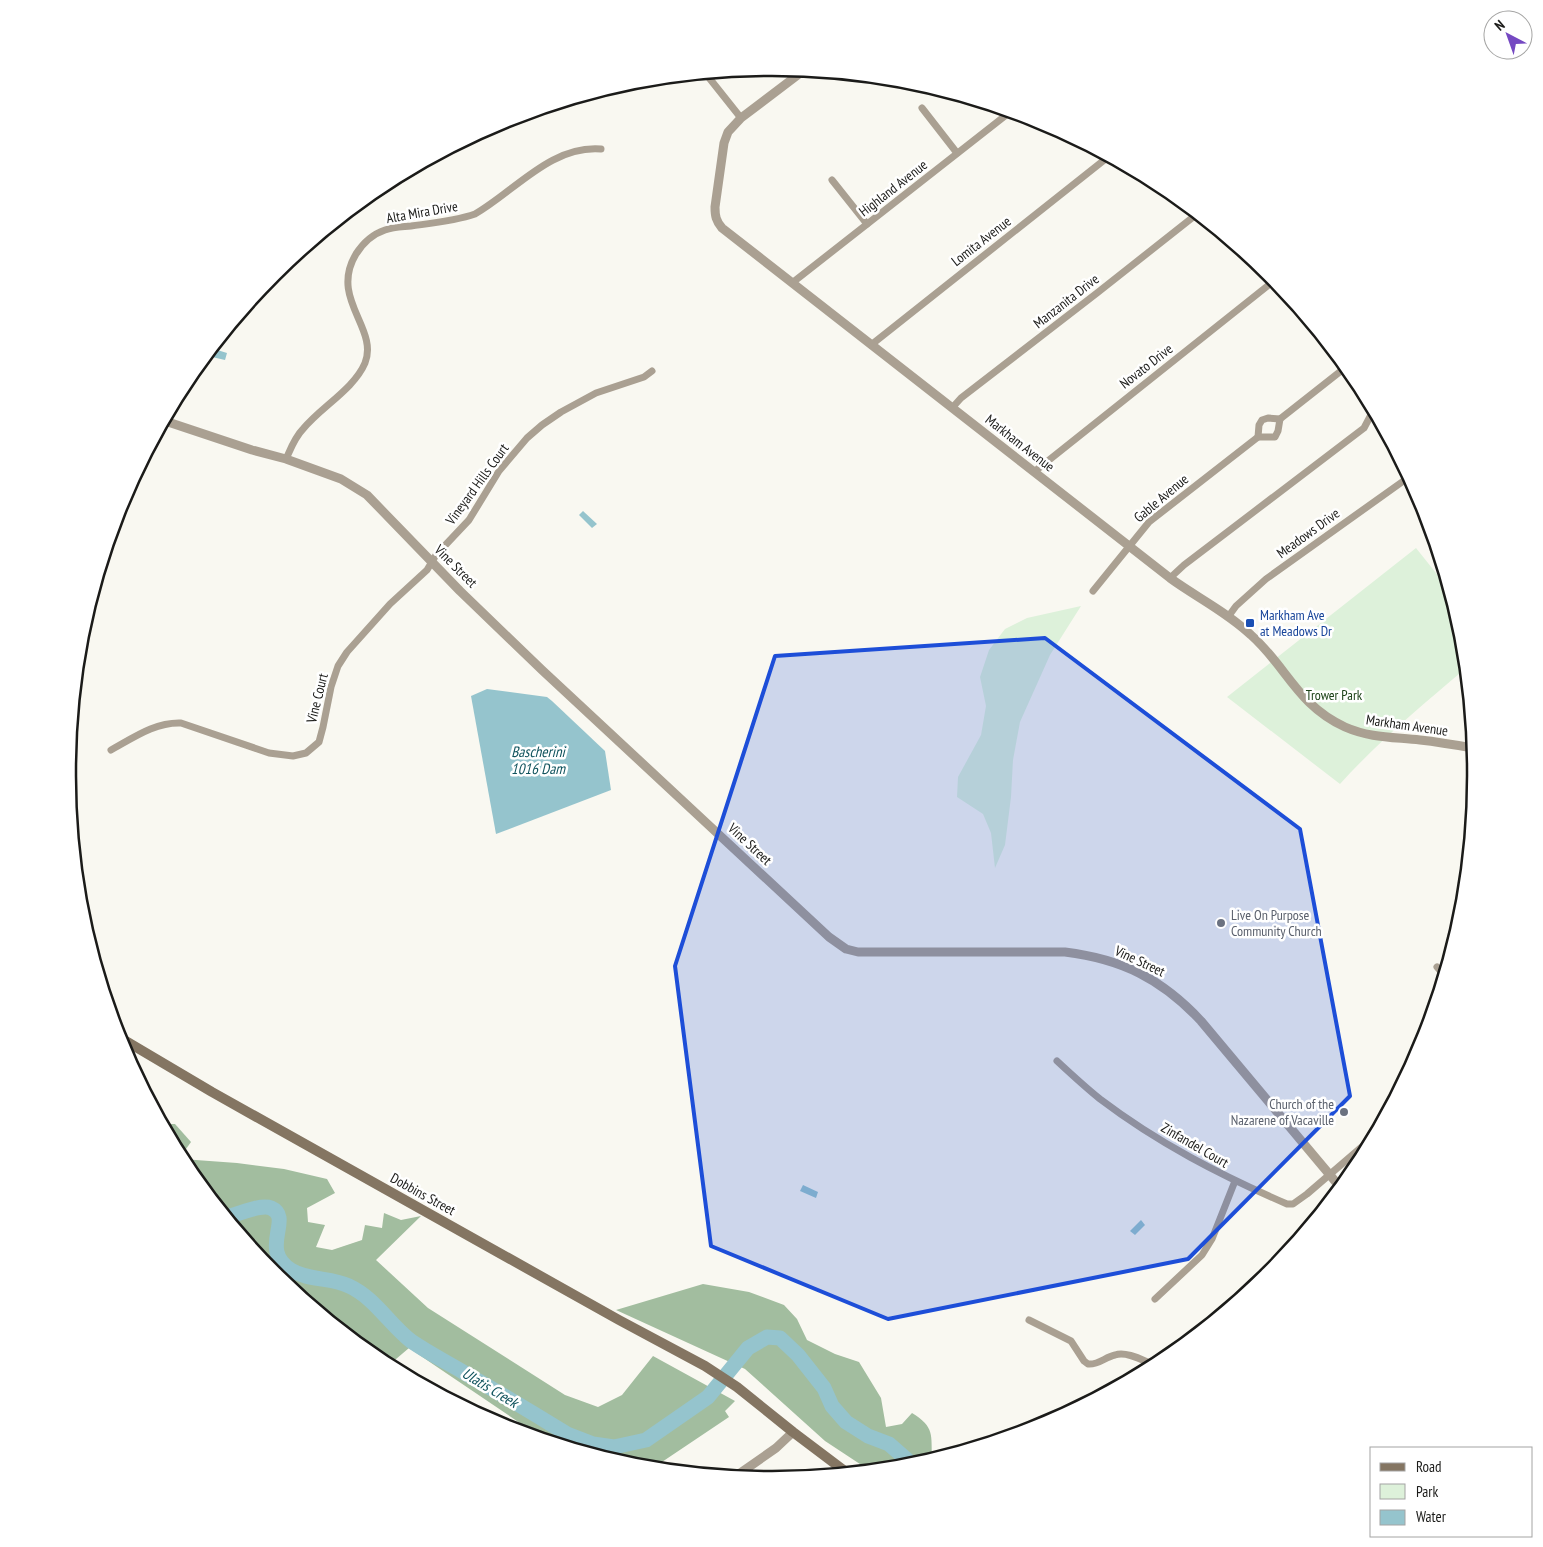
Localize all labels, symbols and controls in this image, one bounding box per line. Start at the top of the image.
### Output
north arrow [1483,10,1533,60]
text: N [1491,16,1508,34]
street label: Highland Avenue [855,156,931,220]
street label: Alta Mira Drive [385,197,459,227]
street label: Lomita Avenue [948,212,1015,270]
street label: Manzanita Drive [1030,270,1103,332]
street label: Novato Drive [1116,339,1176,392]
street label: Markham Avenue [982,410,1058,476]
street label: Vineyard Hills Court [441,440,513,529]
street label: Gable Avenue [1130,470,1192,526]
street label: Meadows Drive [1273,504,1343,562]
street label: Vine Street [430,540,481,591]
place label: Markham Ave at Meadows Dr [1260,606,1332,640]
marker: Markham Ave at Meadows Dr [1244,617,1256,629]
street label: Vine Court [302,671,332,726]
park label: Trower Park [1306,686,1363,704]
street label: Markham Avenue [1365,710,1449,740]
water label: Bascherini 1016 Dam [511,742,566,778]
street label: Vine Street [724,819,776,869]
place label: Live On Purpose Community Church [1231,906,1322,940]
marker: Live On Purpose Community Church [1215,917,1227,929]
street label: Vine Street [1111,941,1168,981]
place label: Church of the Nazarene of Vacaville [1231,1095,1334,1129]
marker: Church of the Nazarene of Vacaville [1338,1106,1350,1118]
street label: Zinfandel Court [1158,1118,1232,1172]
street label: Dobbins Street [387,1169,459,1219]
water label: Ulatis Creek [459,1364,524,1413]
legend [1370,1447,1533,1537]
text: Road [1416,1457,1442,1476]
text: Park [1416,1482,1438,1501]
text: Water [1416,1507,1447,1526]

